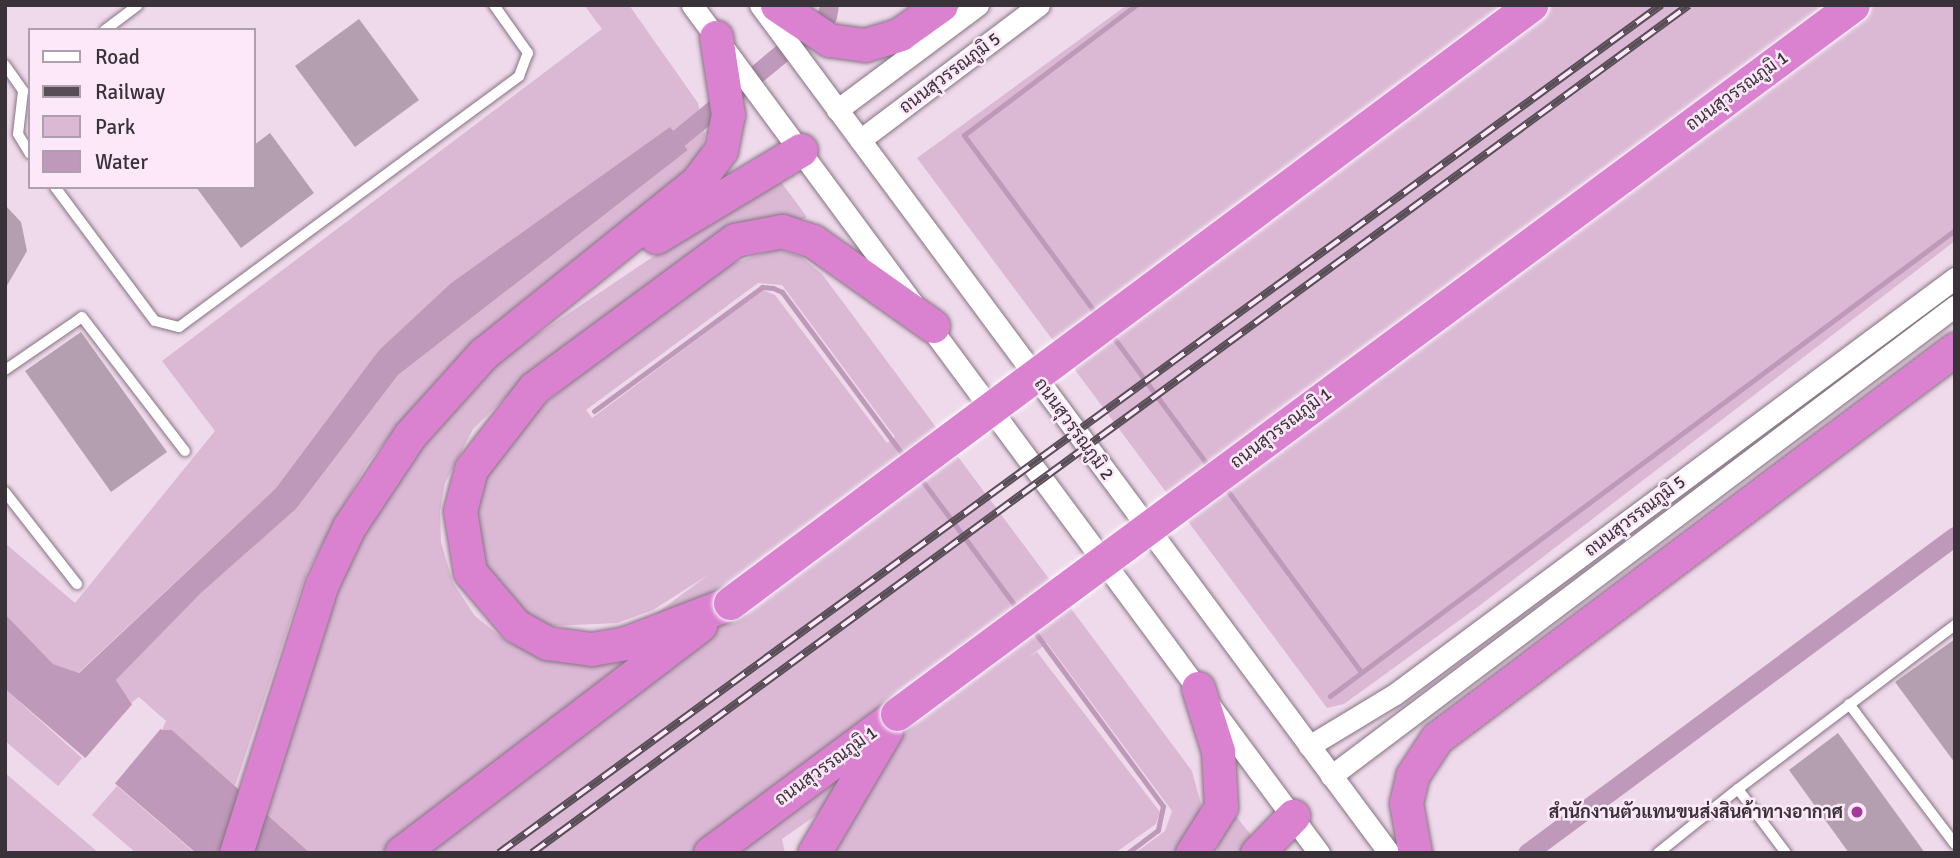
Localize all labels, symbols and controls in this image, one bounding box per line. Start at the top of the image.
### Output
legend [28,28,256,189]
street label: ถนนสุวรรณภูมิ 5 [895,28,1005,118]
text: Road [95,44,140,70]
street label: ถนนสุวรรณภูมิ 1 [1682,47,1792,135]
text: Railway [95,79,165,105]
text: Park [95,114,135,140]
text: Water [95,149,148,175]
street label: ถนนสุวรรณภูมิ 2 [1030,374,1118,484]
street label: ถนนสุวรรณภูมิ 1 [1226,383,1336,473]
street label: ถนนสุวรรณภูมิ 5 [1580,471,1690,561]
street label: ถนนสุวรรณภูมิ 1 [771,722,881,810]
place label: สำนักงานตัวแทนขนส่งสินค้าทางอากาศ [1548,801,1843,823]
marker: สำนักงานตัวแทนขนส่งสินค้าทางอากาศ [1849,804,1865,820]

